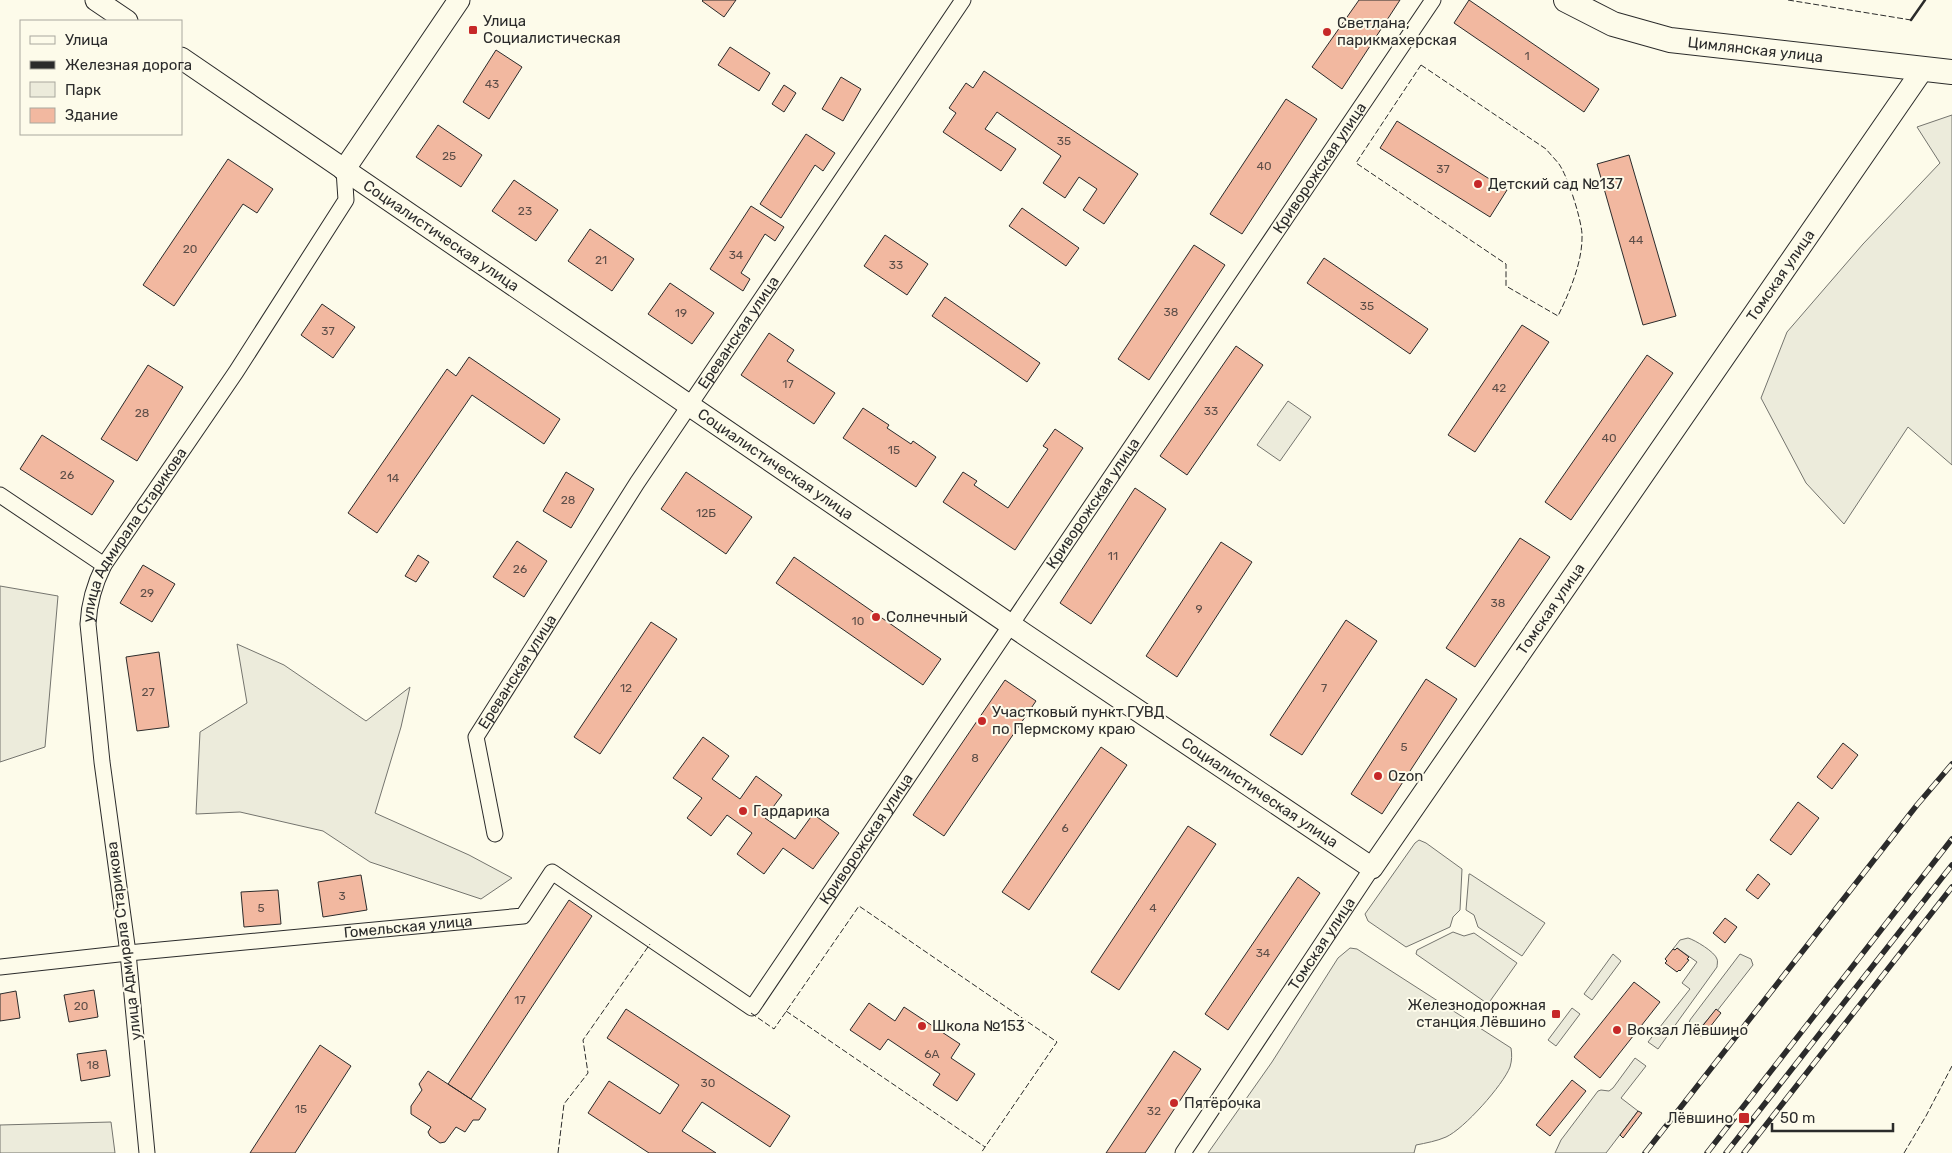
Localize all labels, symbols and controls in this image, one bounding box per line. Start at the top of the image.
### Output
place label: Улица Социалистическая [483,12,621,47]
place label: Светлана, парикмахерская [1337,14,1457,49]
legend [20,20,182,135]
marker: Улица Социалистическая [467,24,479,36]
marker: Светлана, парикмахерская [1321,26,1333,38]
text: Улица [65,31,108,49]
street label: Цимлянская улица [1687,33,1824,66]
house number: 1 [1524,49,1530,63]
text: Железная дорога [65,56,192,74]
house number: 43 [485,77,499,91]
text: Парк [65,81,101,99]
street label: Криворожская улица [1269,99,1370,237]
text: Здание [65,106,118,124]
house number: 35 [1057,134,1071,148]
house number: 25 [442,149,456,163]
house number: 40 [1256,159,1272,173]
house number: 37 [1436,162,1450,176]
place label: Детский сад №137 [1488,175,1623,193]
street label: Социалистическая улица [360,176,522,295]
marker: Детский сад №137 [1472,178,1484,190]
house number: 23 [518,204,532,218]
street label: Томская улица [1743,226,1818,325]
house number: 44 [1629,233,1644,247]
house number: 20 [183,242,197,256]
house number: 34 [729,248,744,262]
house number: 21 [595,253,607,267]
house number: 33 [889,258,903,272]
street label: Ереванская улица [694,273,783,392]
house number: 35 [1360,299,1374,313]
house number: 38 [1164,305,1178,319]
house number: 19 [675,306,687,320]
house number: 37 [321,324,335,338]
house number: 17 [782,377,794,391]
house number: 42 [1492,381,1506,395]
house number: 33 [1204,404,1218,418]
street label: Социалистическая улица [694,405,857,524]
house number: 28 [135,406,149,420]
house number: 40 [1601,431,1617,445]
street label: Криворожская улица [1042,435,1143,572]
house number: 15 [888,443,900,457]
street label: улица Адмирала Старикова [79,444,191,623]
house number: 26 [60,468,74,482]
house number: 14 [387,471,400,485]
house number: 28 [561,493,575,507]
house number: 12Б [696,506,716,520]
house number: 11 [1108,549,1118,563]
street label: Томская улица [1513,560,1588,658]
house number: 26 [513,562,527,576]
house number: 29 [140,586,154,600]
house number: 38 [1491,596,1505,610]
house number: 9 [1195,602,1203,616]
place label: Солнечный [886,608,968,626]
street label: Ереванская улица [474,611,560,732]
marker: Солнечный [870,611,882,623]
house number: 10 [852,614,864,628]
house number: 12 [620,681,632,695]
house number: 7 [1321,681,1327,695]
house number: 27 [141,685,155,699]
place label: Участковый пункт ГУВД по Пермскому краю [992,703,1165,738]
marker: Участковый пункт ГУВД по Пермскому краю [976,715,988,727]
street label: Социалистическая улица [1178,734,1341,851]
house number: 5 [1400,740,1408,754]
house number: 8 [971,751,979,765]
place label: Ozon [1388,767,1423,785]
street label: Криворожская улица [816,770,917,908]
marker: Ozon [1372,770,1384,782]
place label: Гардарика [753,802,830,820]
marker: Гардарика [737,805,749,817]
house number: 6 [1061,821,1069,835]
street label: улица Адмирала Старикова [103,841,145,1041]
house number: 3 [338,889,346,903]
street label: Томская улица [1285,894,1359,993]
house number: 5 [257,901,265,915]
house number: 4 [1149,901,1157,915]
street label: Гомельская улица [343,912,473,942]
house number: 34 [1256,946,1271,960]
house number: 17 [514,993,526,1007]
place label: Железнодорожная станция Лёвшино [1408,996,1546,1031]
house number: 20 [74,999,88,1013]
marker: Железнодорожная станция Лёвшино [1550,1008,1562,1020]
place label: Школа №153 [932,1017,1025,1035]
marker: Школа №153 [916,1020,928,1032]
place label: Вокзал Лёвшино [1627,1021,1748,1039]
marker: Вокзал Лёвшино [1611,1024,1623,1036]
house number: 6А [924,1047,940,1061]
house number: 18 [87,1058,99,1072]
house number: 30 [701,1076,715,1090]
place label: Пятёрочка [1184,1094,1261,1112]
marker: Пятёрочка [1168,1097,1180,1109]
scale bar [1772,1100,1893,1132]
house number: 15 [295,1102,307,1116]
house number: 32 [1147,1104,1161,1118]
place label: Лёвшино [1667,1109,1733,1127]
text: 50 m [1780,1109,1815,1127]
marker: Лёвшино [1737,1111,1751,1125]

